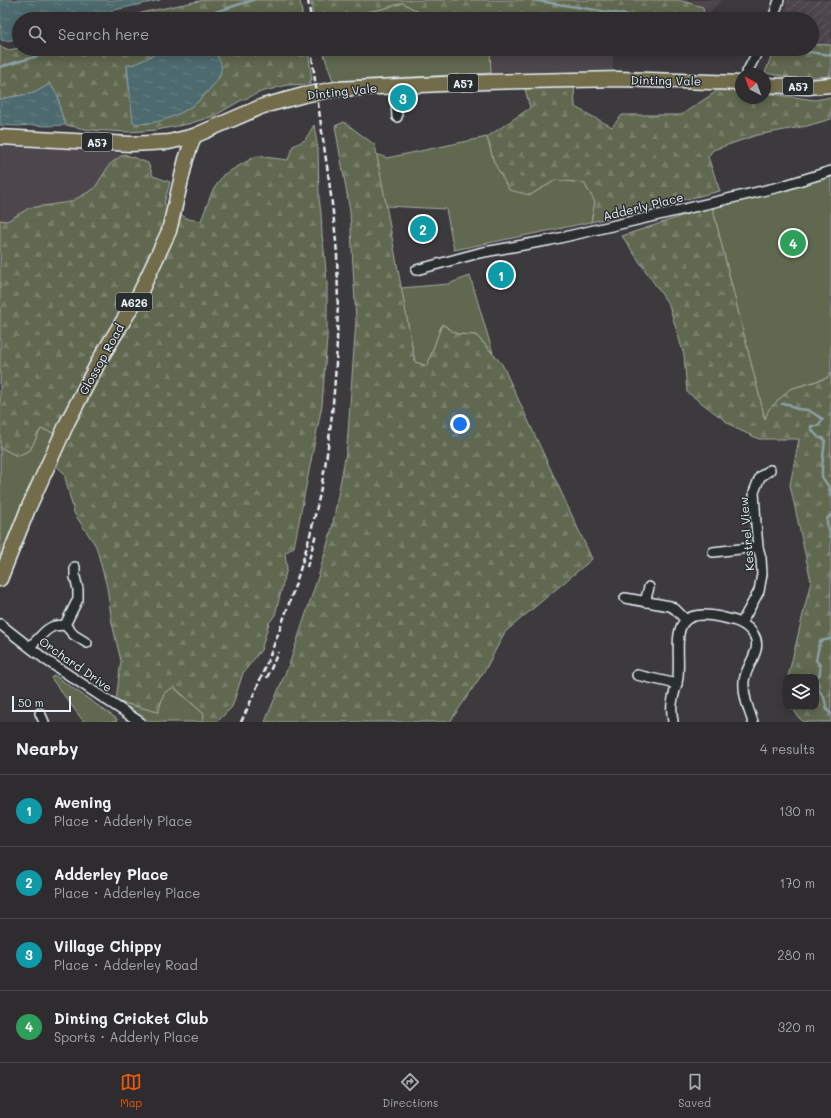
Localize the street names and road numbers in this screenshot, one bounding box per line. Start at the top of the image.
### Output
street label: Dinting Vale [631,71,701,89]
road number: A57 [448,74,478,92]
road number: A57 [783,77,813,95]
street label: Dinting Vale [306,79,378,103]
road number: A57 [82,133,112,151]
street label: Adderly Place [601,188,685,224]
road number: A626 [116,293,152,311]
street label: Glossop Road [75,320,127,397]
street label: Kestrel View [735,496,757,572]
street label: Orchard Drive [36,633,116,695]

